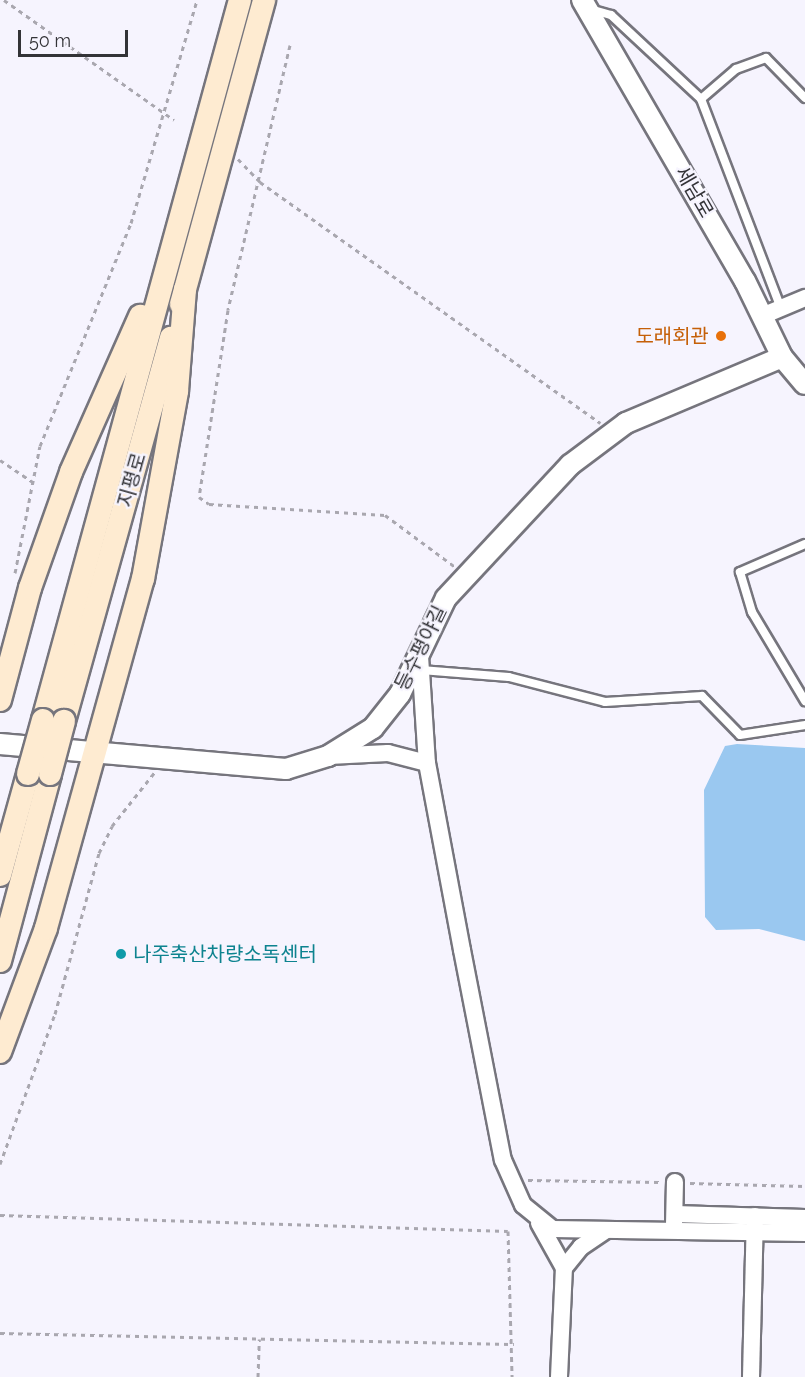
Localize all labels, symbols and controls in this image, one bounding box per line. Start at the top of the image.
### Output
scale bar [21,18,130,56]
text: 50 m [29,30,71,51]
street label: 세남로 [670,162,718,222]
place label: 도래회관 [635,324,709,348]
marker: 도래회관 [714,329,728,343]
street label: 지평로 [113,450,151,510]
street label: 등수평야길 [390,601,452,695]
place label: 나주축산차량소독센터 [133,942,317,966]
marker: 나주축산차량소독센터 [114,947,128,961]

